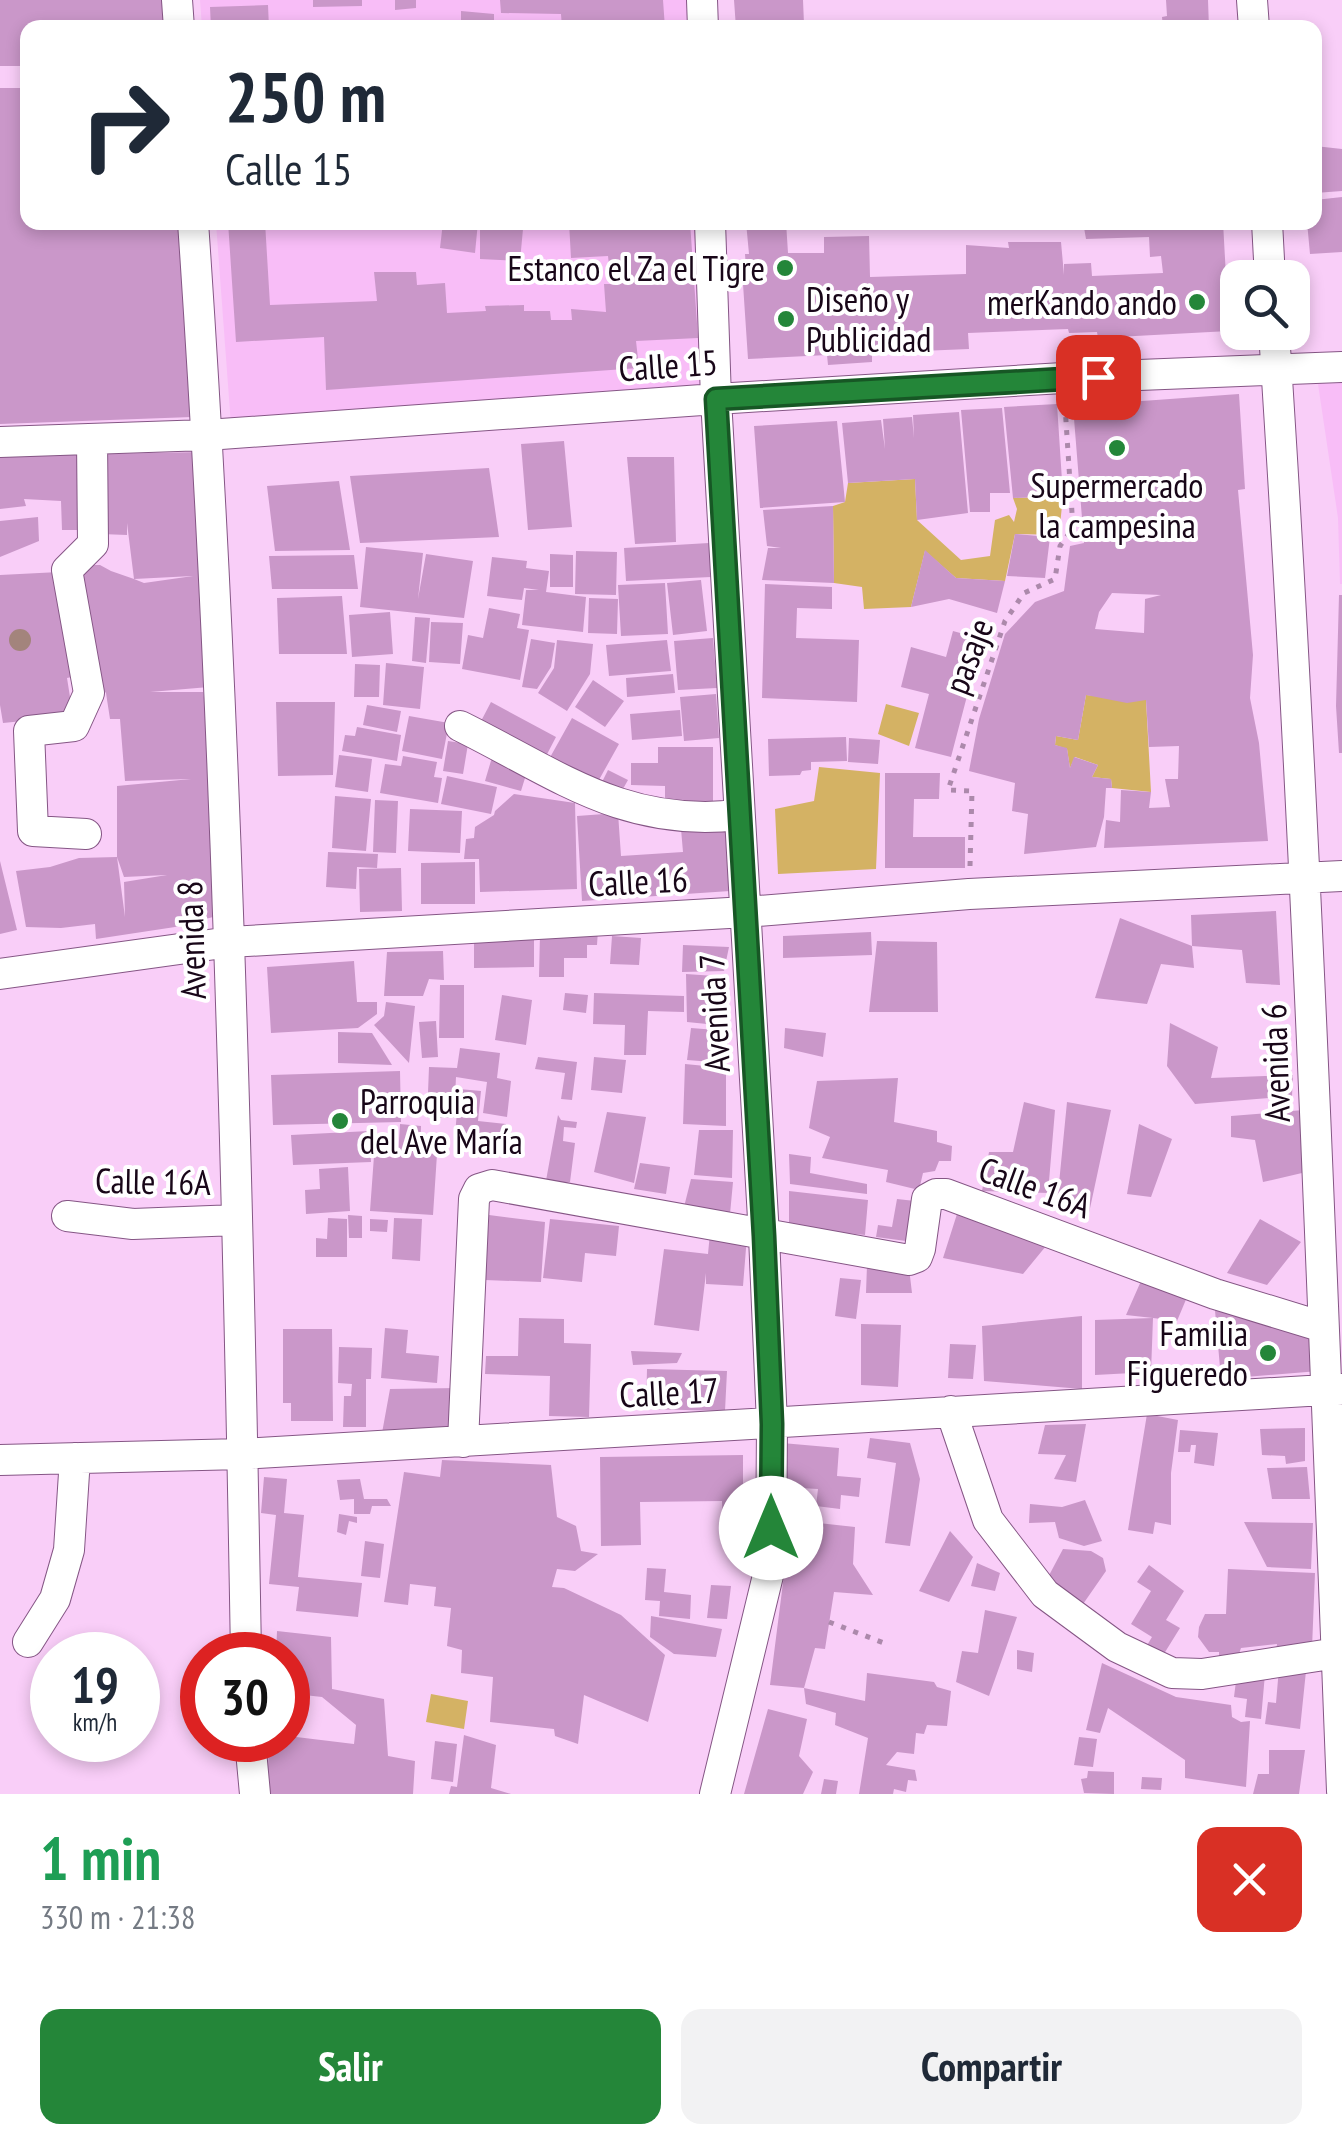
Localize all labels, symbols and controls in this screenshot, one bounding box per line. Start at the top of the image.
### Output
text: 250 m [225,51,386,141]
icon: right [60,60,190,190]
text: Calle 15 [225,139,353,197]
place label: Estanco el Za el Tigre [508,245,765,291]
marker: Estanco el Za el Tigre [774,257,796,279]
map controls [1220,260,1310,350]
button: search [1220,260,1310,350]
place label: Diseño y Publicidad [806,276,931,362]
place label: merKando ando [987,279,1177,325]
marker: merKando ando [1186,291,1208,313]
marker: Diseño y Publicidad [775,308,797,330]
pin [1056,335,1141,420]
street label: Calle 15 [617,339,719,391]
icon: arrive [1071,350,1126,405]
marker: Supermercado la campesina [1106,437,1128,459]
place label: Supermercado la campesina [1030,462,1204,548]
street label: pasaje [933,612,1003,700]
street label: Calle 16 [587,855,689,907]
street label: Avenida 8 [166,880,216,1000]
street label: Avenida 7 [688,952,740,1074]
street label: Avenida 6 [1250,1003,1300,1123]
place label: Parroquia del Ave María [360,1078,523,1164]
marker: Parroquia del Ave María [329,1110,351,1132]
street label: Calle 16A [973,1146,1098,1229]
street label: Calle 16A [95,1157,212,1205]
place label: Familia Figueredo [1127,1310,1248,1396]
marker: Familia Figueredo [1257,1342,1279,1364]
street label: Calle 17 [618,1366,720,1418]
position arrow [719,1476,823,1580]
speed limit sign: 30 [180,1632,310,1762]
text: 19 [71,1652,119,1717]
text: km/h [73,1706,117,1738]
text: 1 min [40,1819,161,1897]
button: close [1197,1827,1302,1932]
text: 330 m · 21:38 [40,1896,195,1938]
button: Salir [40,2009,661,2124]
button: Compartir [681,2009,1302,2124]

